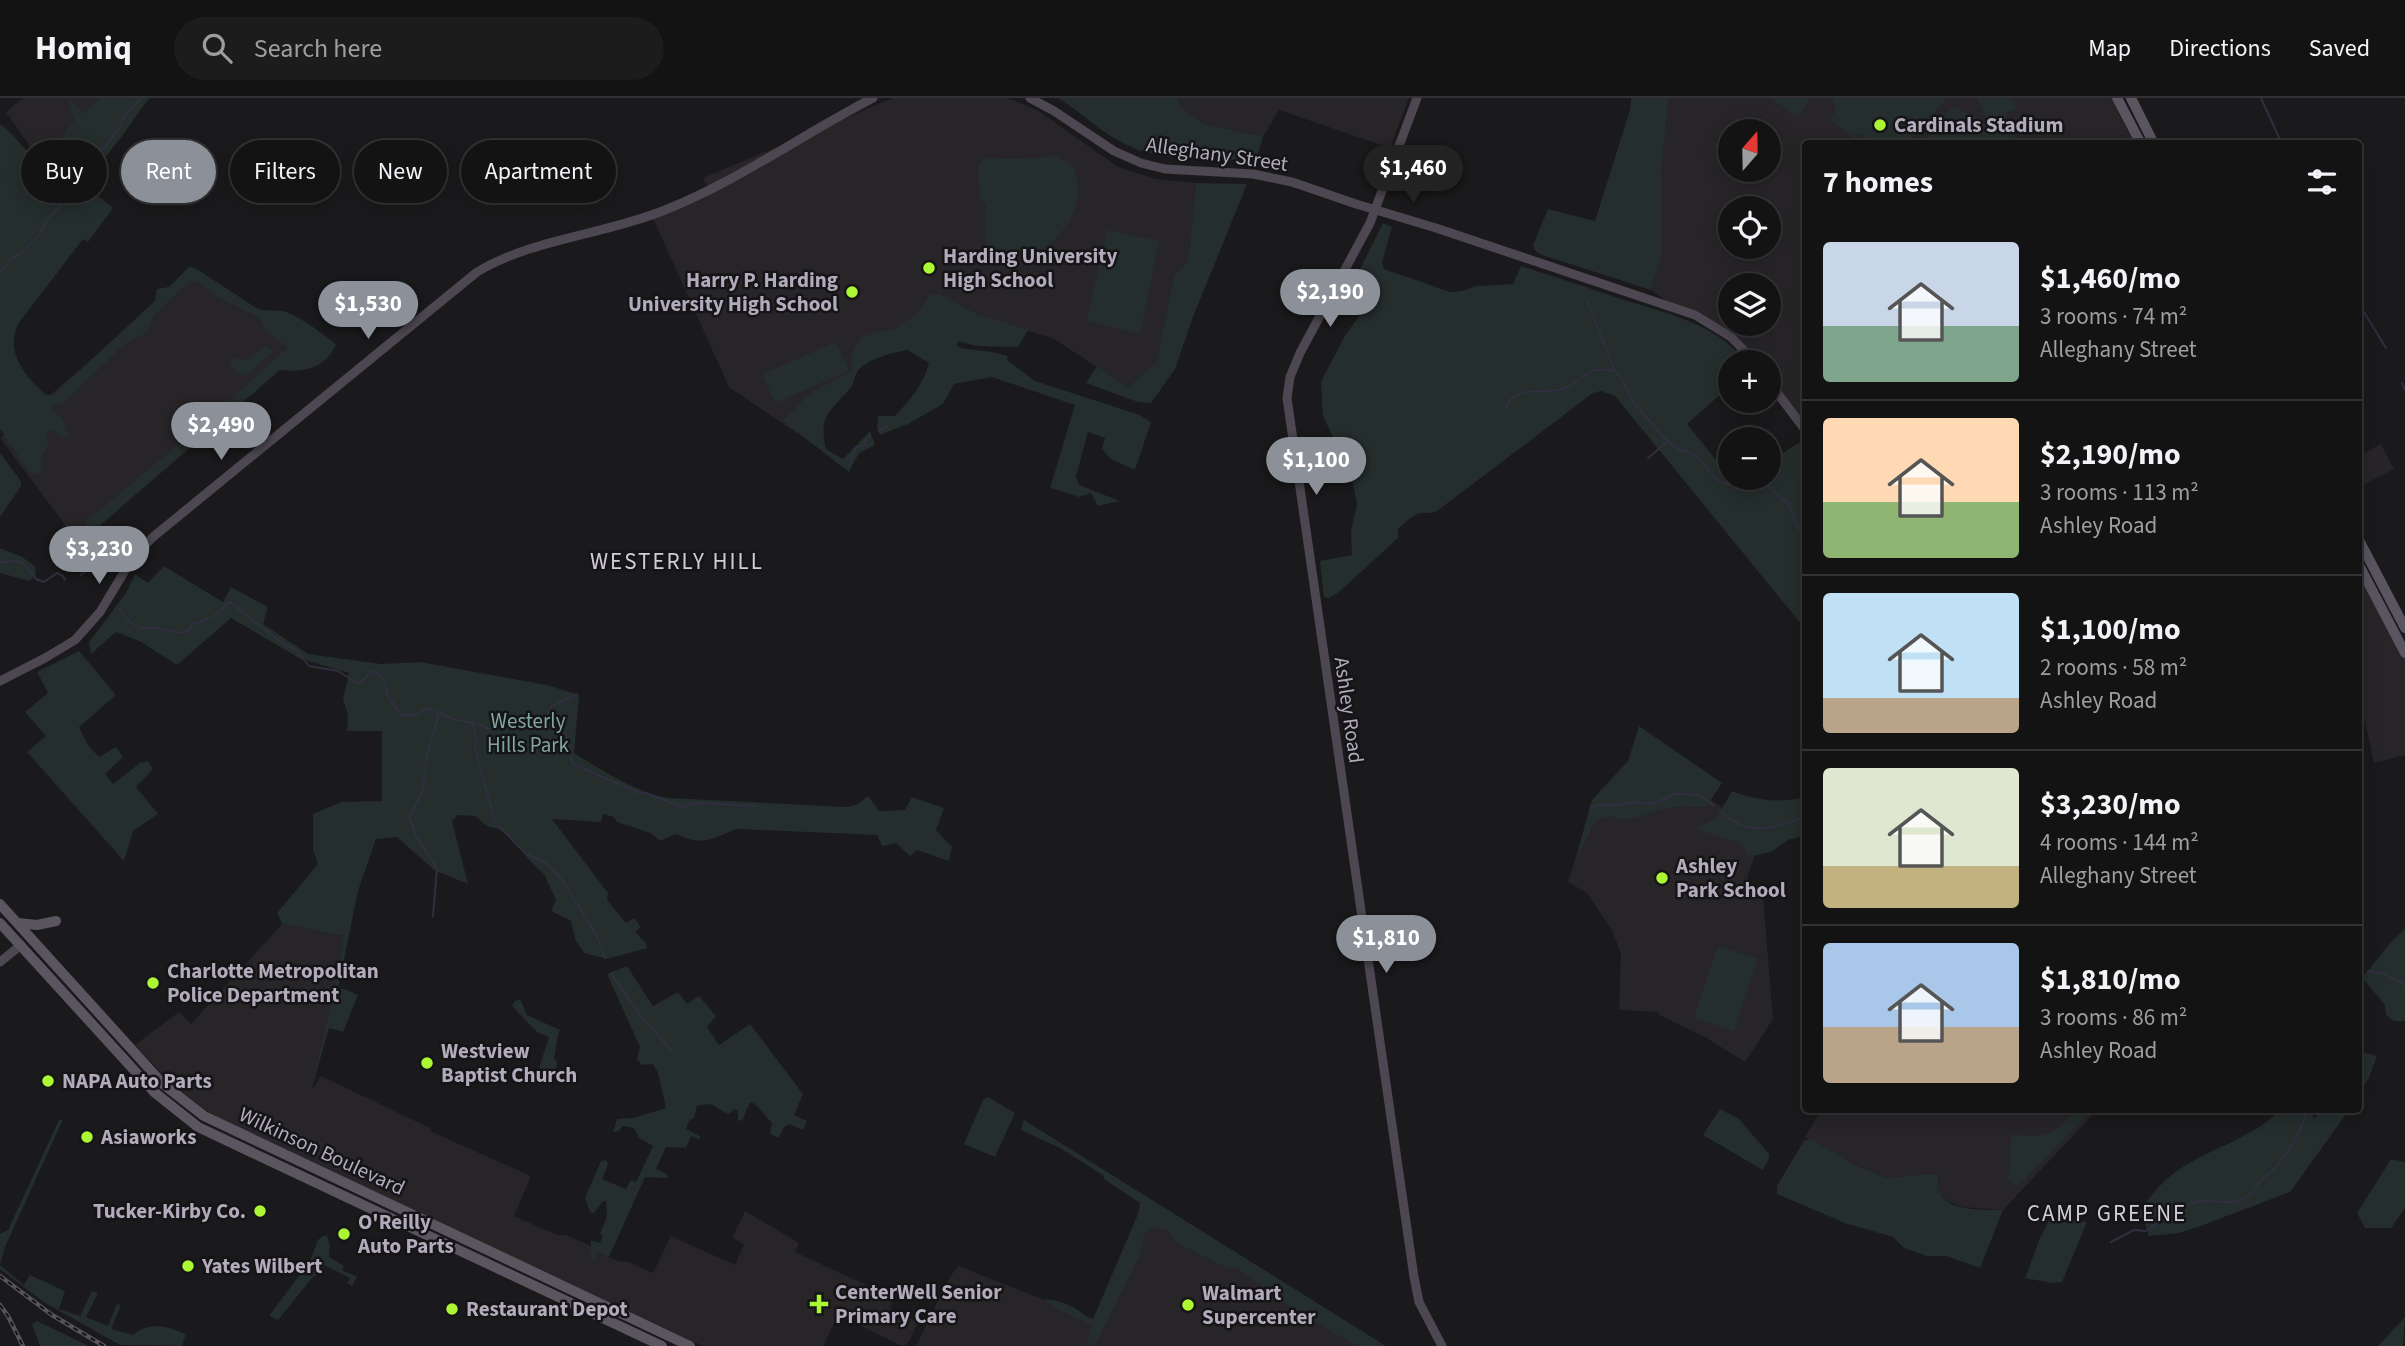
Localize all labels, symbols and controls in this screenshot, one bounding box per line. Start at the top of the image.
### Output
search box [174,17,664,80]
text: Homiq [35,25,132,72]
icon: search [198,29,236,67]
text: Search here [254,30,382,67]
text: Map [2088,31,2131,66]
text: Directions [2169,31,2271,66]
text: Saved [2309,31,2370,66]
place label: Cardinals Stadium [1894,110,2063,140]
marker: Cardinals Stadium [1872,117,1888,133]
north arrow [1718,119,1782,182]
map controls [1718,119,1781,490]
street label: Alleghany Street [1144,129,1290,179]
chip: Buy [21,140,107,203]
chip: Rent [121,140,216,203]
chip: Filters [230,140,340,203]
chip: New [354,140,447,203]
chip: Apartment [461,140,616,203]
pin: $1,460 [1356,146,1470,205]
text: $1,460 [1379,151,1447,184]
text: 7 homes [1823,161,1933,204]
icon: filters [2303,163,2341,201]
button: locate [1718,196,1781,259]
place label: Harding University High School [943,241,1117,295]
text: $1,460/mo [2040,257,2181,300]
marker: Harding University High School [921,260,937,276]
place label: Harry P. Harding University High School [628,265,838,319]
pin: $2,190 [1273,270,1387,329]
icon: home [1879,270,1963,354]
button: layers [1718,273,1781,336]
text: $2,190 [1296,275,1364,308]
pin: $1,530 [311,282,425,341]
marker: Harry P. Harding University High School [844,284,860,300]
text: $1,530 [334,287,402,320]
text: 3 rooms · 74 m² [2040,300,2187,333]
text: Alleghany Street [2040,333,2197,366]
button: + [1718,350,1781,413]
pin: $2,490 [164,402,278,462]
text: $2,490 [187,408,255,441]
button: − [1718,427,1781,490]
text: $2,190/mo [2040,433,2181,476]
pin: $1,100 [1259,438,1373,497]
text: $1,100 [1282,443,1350,476]
icon: home [1879,446,1963,530]
text: 3 rooms · 113 m² [2040,476,2199,509]
text: Ashley Road [2040,509,2157,542]
pin: $3,230 [42,526,156,586]
text: $3,230 [65,532,133,565]
district label: WESTERLY HILL [590,545,764,578]
text: $1,100/mo [2040,608,2181,651]
icon: home [1879,621,1963,705]
text: 2 rooms · 58 m² [2040,651,2187,684]
street label: Ashley Road [1327,655,1371,765]
text: Ashley Road [2040,684,2157,717]
park label: Westerly Hills Park [487,706,570,760]
text: $3,230/mo [2040,783,2181,826]
icon: home [1879,796,1963,880]
text: 4 rooms · 144 m² [2040,826,2199,859]
place label: Ashley Park School [1675,851,1786,905]
text: Alleghany Street [2040,859,2197,892]
marker: Ashley Park School [1654,870,1670,886]
pin: $1,810 [1329,916,1443,975]
text: $1,810 [1352,921,1420,954]
place label: Charlotte Metropolitan Police Department [167,956,379,1010]
text: $1,810/mo [2040,958,2181,1001]
icon: home [1879,971,1963,1055]
marker: Charlotte Metropolitan Police Department [145,975,161,991]
text: 3 rooms · 86 m² [2040,1001,2187,1034]
text: Ashley Road [2040,1034,2157,1067]
place label: Westview Baptist Church [441,1036,577,1090]
marker: Westview Baptist Church [419,1055,435,1071]
place label: NAPA Auto Parts [62,1066,212,1096]
marker: NAPA Auto Parts [40,1073,56,1089]
street label: Wilkinson Boulevard [234,1099,410,1203]
place label: Asiaworks [100,1122,196,1152]
marker: Asiaworks [79,1129,95,1145]
place label: Tucker-Kirby Co. [93,1196,246,1226]
district label: CAMP GREENE [2027,1197,2187,1230]
marker: Tucker-Kirby Co. [252,1203,268,1219]
place label: O'Reilly Auto Parts [357,1207,454,1261]
marker: O'Reilly Auto Parts [336,1226,352,1242]
place label: Yates Wilbert [201,1251,322,1281]
marker: Yates Wilbert [180,1258,196,1274]
place label: CenterWell Senior Primary Care [835,1277,1002,1331]
place label: Walmart Supercenter [1202,1278,1316,1332]
place label: Restaurant Depot [466,1294,628,1324]
marker: CenterWell Senior Primary Care [809,1294,829,1314]
marker: Walmart Supercenter [1180,1297,1196,1313]
marker: Restaurant Depot [444,1301,460,1317]

